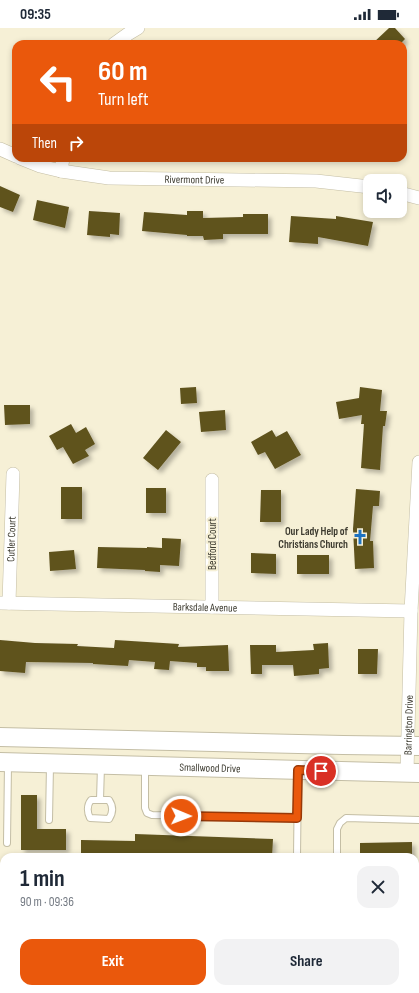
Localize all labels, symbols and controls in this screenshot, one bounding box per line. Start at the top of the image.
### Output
text: 09:35 [20,5,51,24]
text: 60 m [98,55,147,88]
icon: left [32,56,84,108]
text: Turn left [98,89,149,110]
icon: right [65,132,87,154]
text: Then [32,134,57,153]
street label: Rivermont Drive [164,173,224,187]
map controls [363,174,407,218]
button: sound [363,174,407,218]
street label: Cutler Court [4,515,19,562]
street label: Bedford Court [206,517,219,570]
place label: Our Lady Help of Christians Church [278,525,349,551]
church icon: Our Lady Help of Christians Church [351,528,369,546]
street label: Barksdale Avenue [173,600,237,615]
street label: Barrington Drive [401,695,416,755]
pin [304,754,338,788]
icon: arrive [310,760,332,782]
street label: Smallwood Drive [179,761,241,775]
position arrow [160,795,202,837]
text: 1 min [20,864,65,893]
button: close [357,866,399,908]
text: 90 m · 09:36 [20,894,74,910]
button: Exit [20,939,206,985]
button: Share [214,939,399,985]

